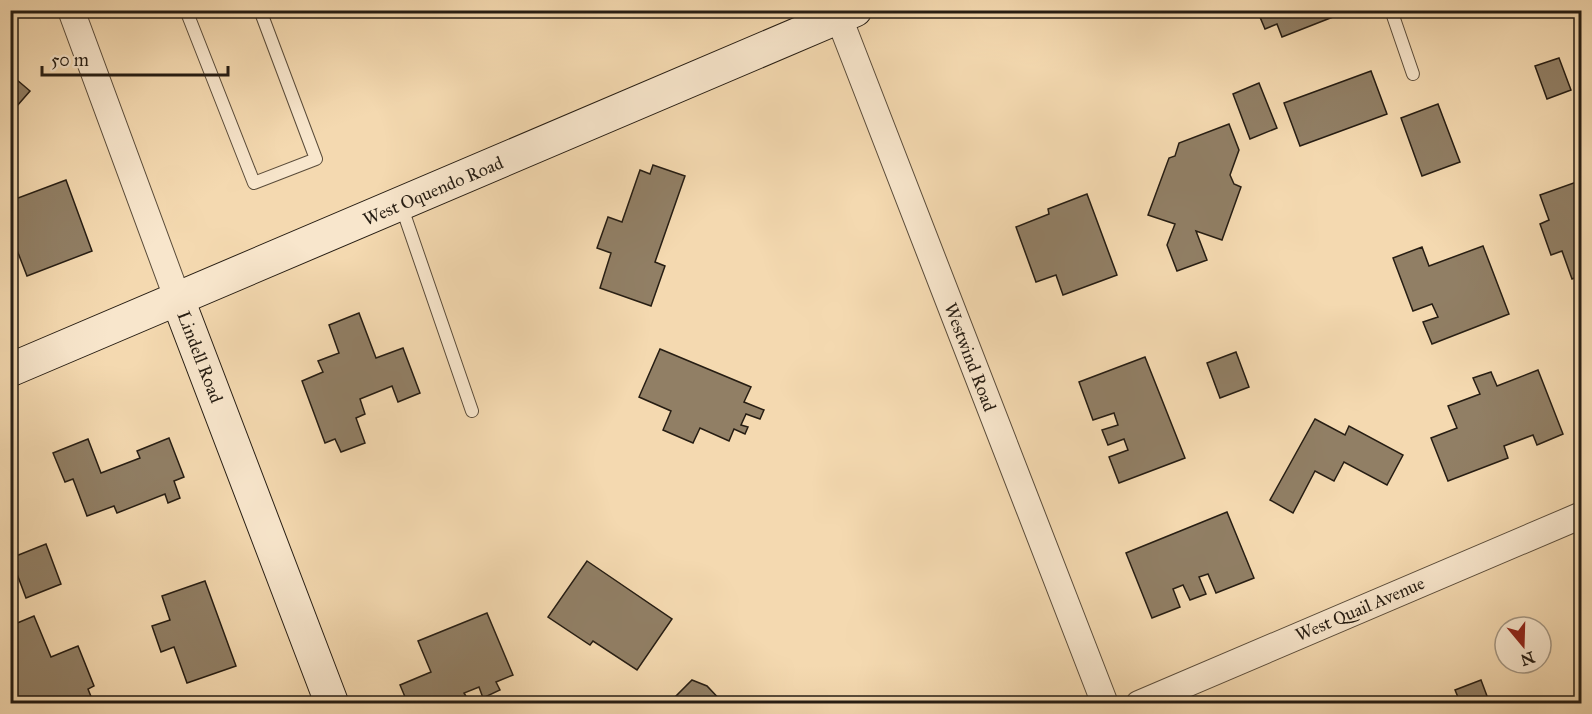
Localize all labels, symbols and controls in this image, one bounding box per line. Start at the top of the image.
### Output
scale bar [42,39,228,77]
text: 50 m [51,49,89,71]
street label: West Oquendo Road [360,152,507,231]
street label: Westwind Road [939,300,1001,414]
street label: Lindell Road [172,308,228,406]
street label: West Quail Avenue [1292,572,1428,646]
north arrow [1493,615,1553,675]
text: N [1518,648,1537,670]

